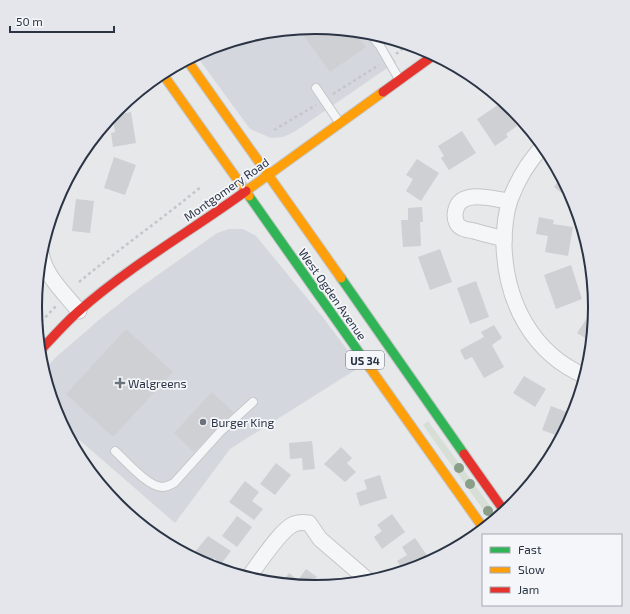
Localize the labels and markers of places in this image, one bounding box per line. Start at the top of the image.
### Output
place label: Walgreens [128,376,187,390]
marker: Walgreens [115,378,125,388]
place label: Burger King [211,415,274,429]
marker: Burger King [198,417,208,427]

